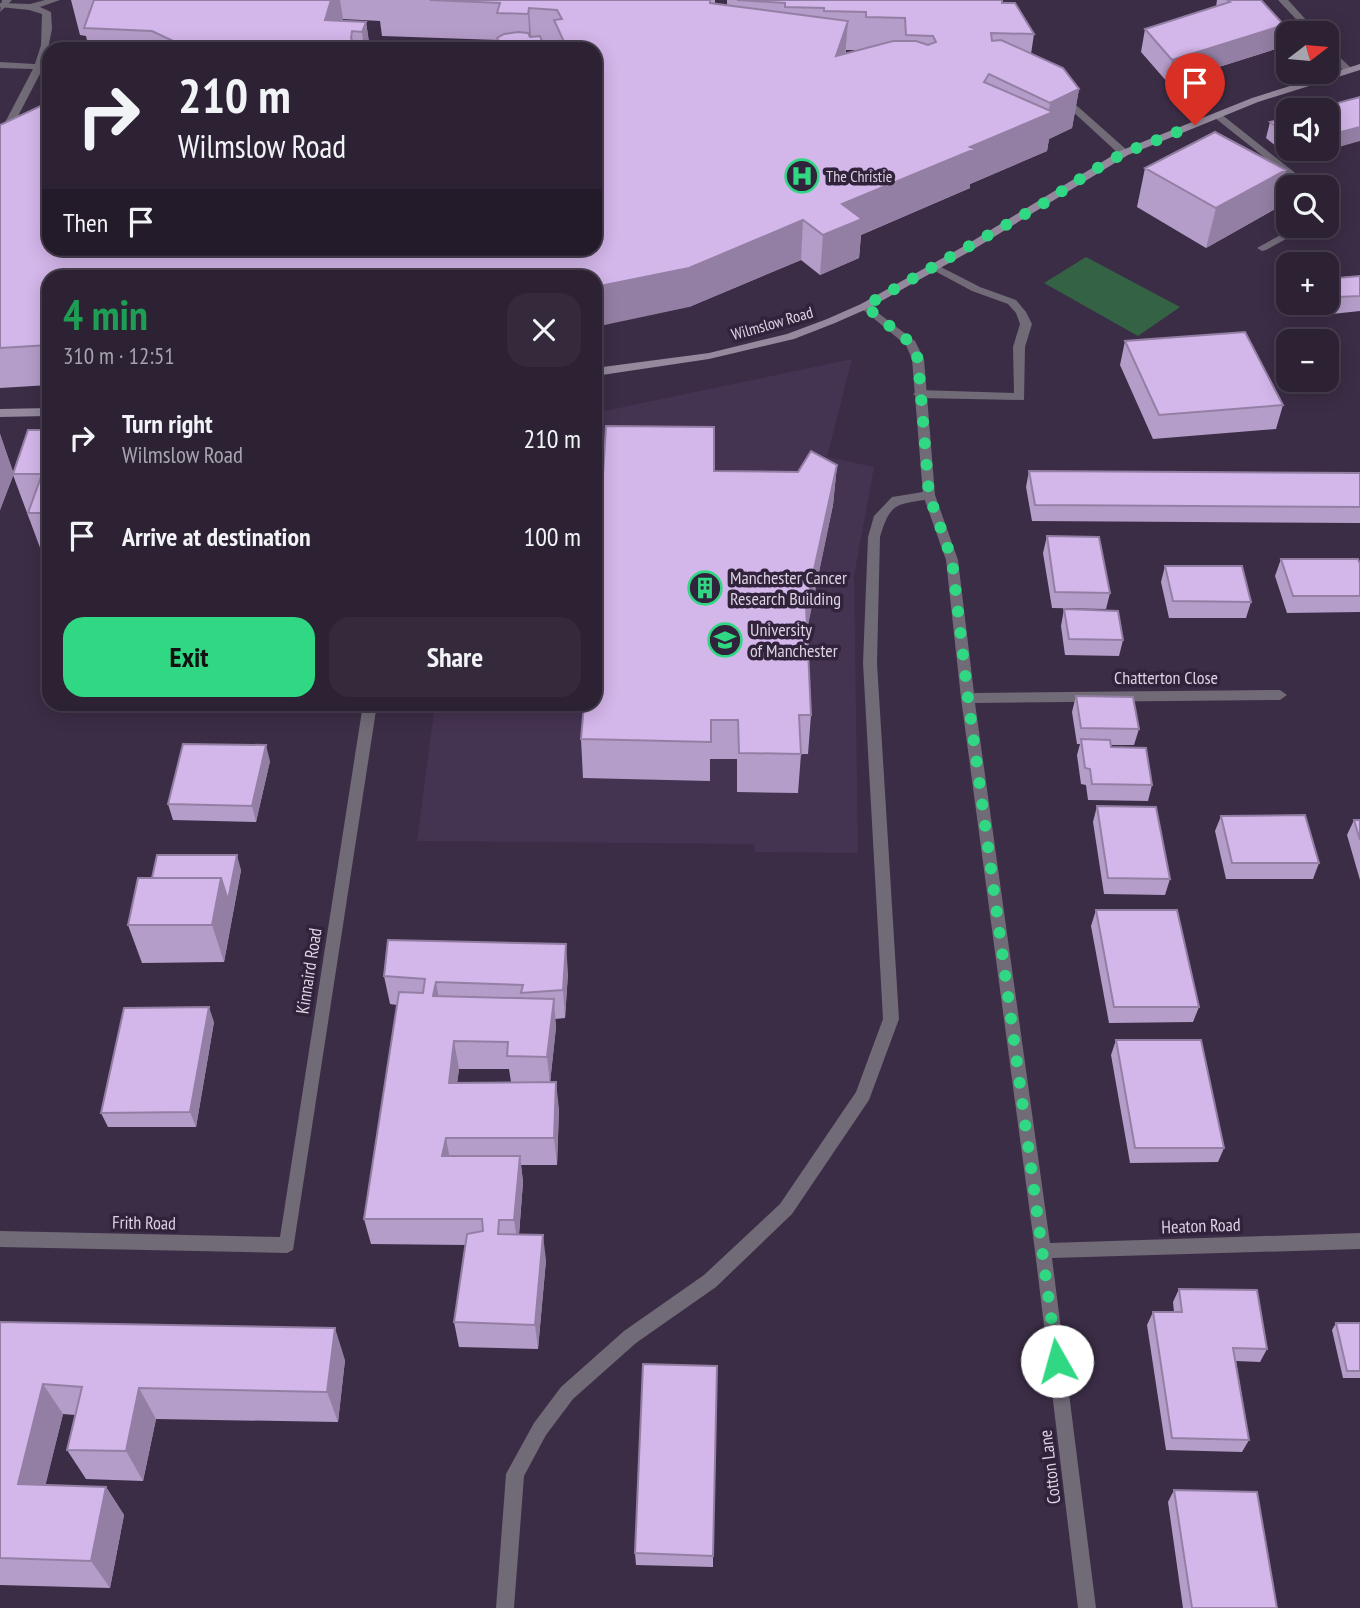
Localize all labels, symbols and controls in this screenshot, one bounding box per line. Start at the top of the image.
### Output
north arrow [1276,21,1339,84]
map controls [1276,21,1339,392]
pin [1165,53,1225,125]
text: 210 m [178,63,291,127]
icon: arrive [1176,64,1214,102]
icon: right [63,70,154,161]
button: sound [1276,98,1339,161]
text: Wilmslow Road [178,125,346,167]
hospital icon: The Christie [783,157,821,195]
place label: The Christie [826,166,892,186]
button: search [1276,175,1339,238]
icon: arrive [122,203,160,241]
text: Then [63,206,108,239]
button: + [1276,252,1339,315]
text: 4 min [63,287,148,342]
button: close [507,293,581,367]
street label: Wilmslow Road [729,302,815,344]
button: − [1276,329,1339,392]
text: 310 m · 12:51 [63,341,175,370]
text: Turn right [122,407,213,440]
icon: right [63,419,101,457]
text: 210 m [523,422,581,455]
text: Wilmslow Road [122,440,243,469]
icon: arrive [63,517,101,555]
text: Arrive at destination [122,520,311,553]
text: 100 m [523,520,581,553]
place label: Manchester Cancer Research Building [730,566,847,610]
building icon: Manchester Cancer Research Building [686,569,724,607]
button: Exit [63,617,315,697]
button: Share [329,617,581,697]
place label: University of Manchester [750,618,838,662]
school or university icon: University of Manchester [706,621,744,659]
street label: Chatterton Close [1114,666,1218,689]
street label: Kinnaird Road [290,926,327,1016]
street label: Frith Road [112,1210,176,1235]
street label: Heaton Road [1161,1213,1241,1238]
position arrow [1020,1324,1094,1398]
street label: Cotton Lane [1034,1429,1065,1505]

